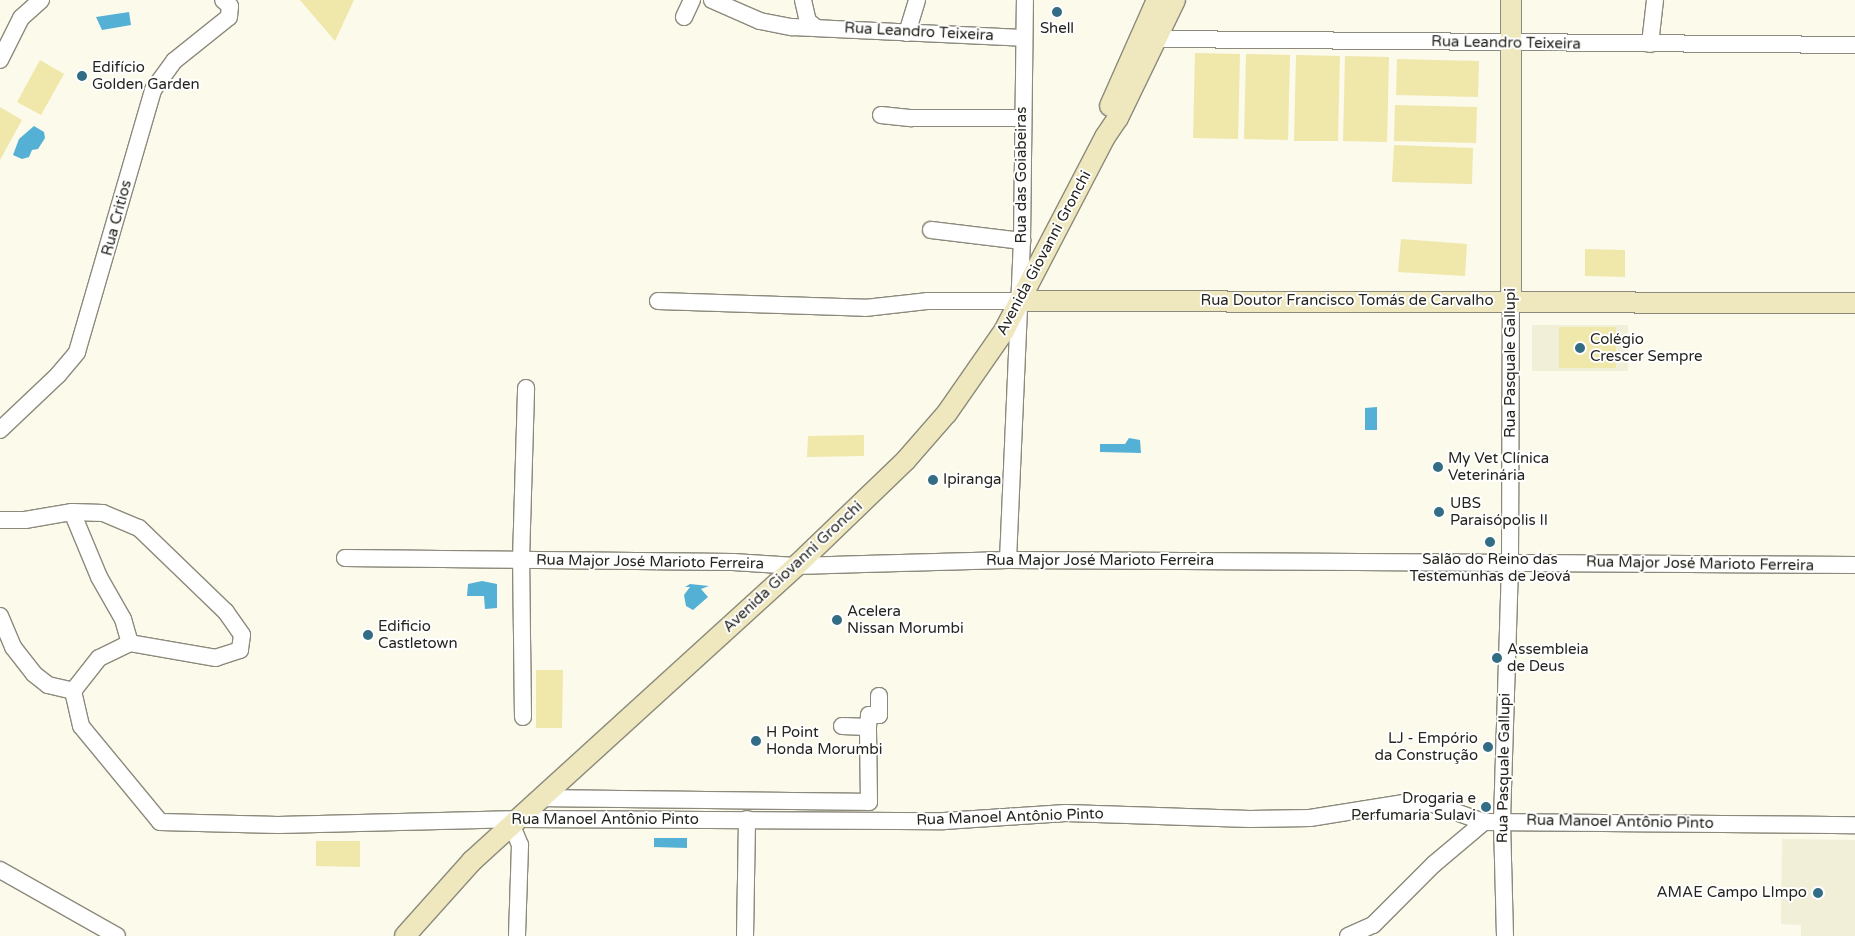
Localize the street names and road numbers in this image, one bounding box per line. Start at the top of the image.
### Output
street label: Rua Leandro Teixeira [844,19,994,45]
street label: Rua Leandro Teixeira [1431,33,1581,53]
street label: Rua das Goiabeiras [1013,107,1031,243]
street label: Avenida Giovanni Gronchi [993,168,1095,338]
street label: Rua Critios [98,178,136,258]
street label: Rua Pasquale Gallupi [1502,288,1520,438]
street label: Rua Doutor Francisco Tomás de Carvalho [1200,292,1494,310]
street label: Avenida Giovanni Gronchi [720,498,866,636]
street label: Rua Major José Marioto Ferreira [536,551,764,573]
street label: Rua Major José Marioto Ferreira [986,552,1214,570]
street label: Rua Major José Marioto Ferreira [1586,553,1814,575]
street label: Rua Pasquale Gallupi [1494,693,1514,843]
street label: Rua Manoel Antônio Pinto [916,805,1104,829]
street label: Rua Manoel Antônio Pinto [511,811,699,829]
street label: Rua Manoel Antônio Pinto [1526,811,1714,833]

